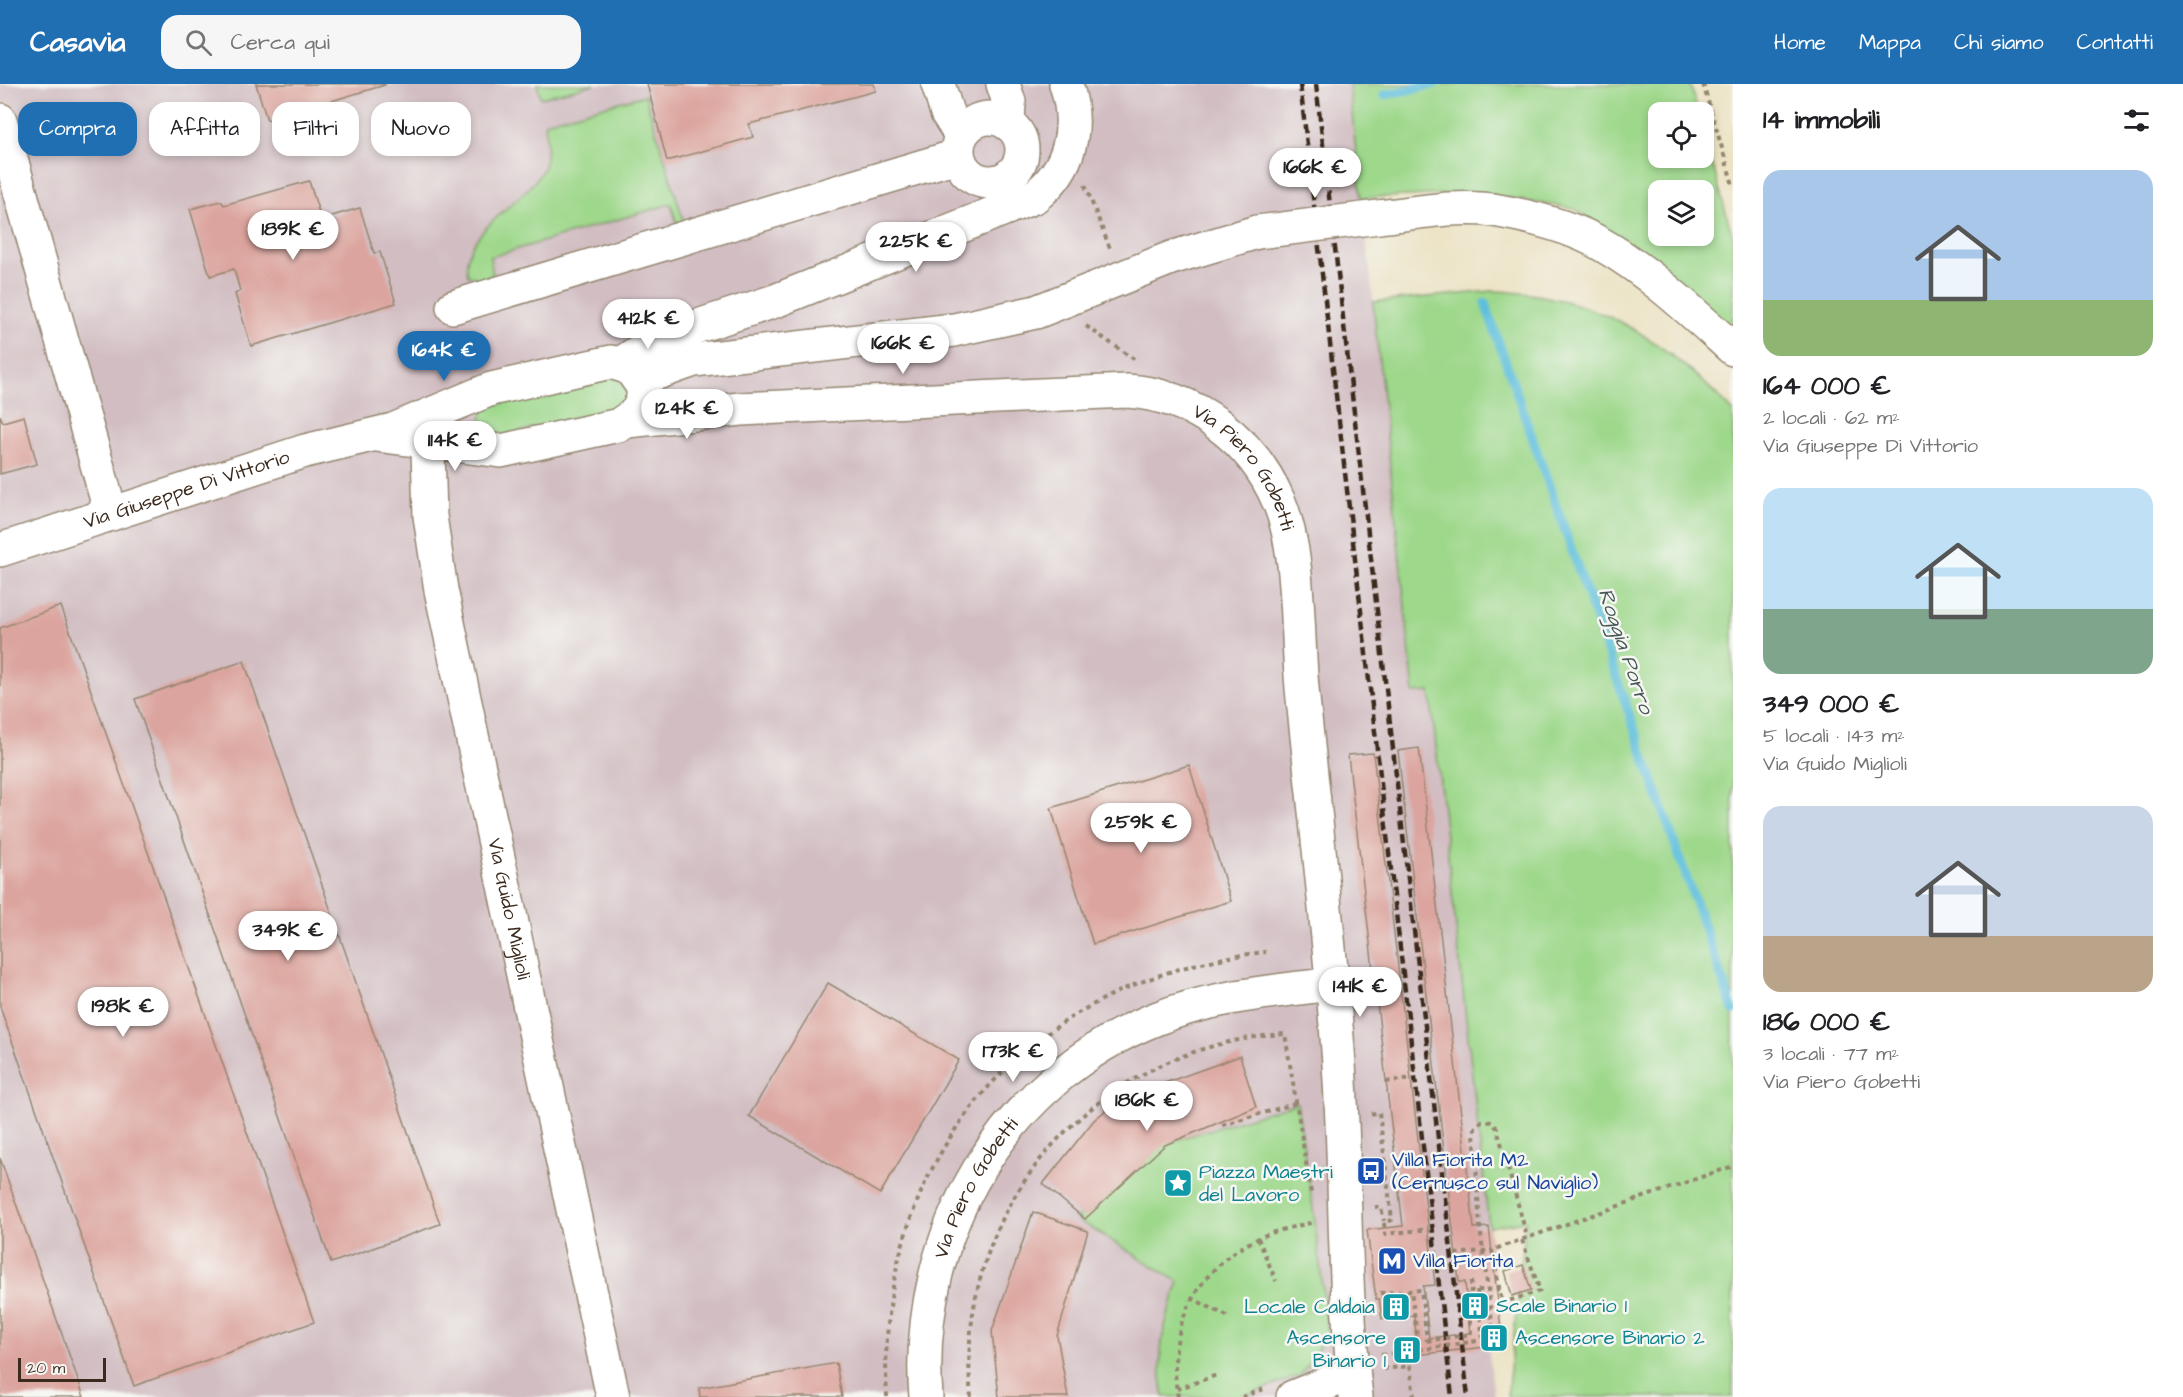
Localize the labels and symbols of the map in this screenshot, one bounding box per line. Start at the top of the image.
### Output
pin: 166K € [1266,148,1364,199]
pin: 189K € [244,210,342,261]
pin: 225K € [867,222,965,273]
pin: 412K € [599,299,697,350]
pin: 166K € [854,324,952,375]
pin: 164K € [395,331,493,382]
pin: 124K € [638,389,736,440]
street label: Via Piero Gobetti [1188,397,1302,533]
pin: 114K € [406,421,504,472]
street label: Via Giuseppe Di Vittorio [80,443,293,536]
water label: Roggia Porro [1590,584,1662,720]
pin: 259K € [1092,803,1190,854]
street label: Via Guido Miglioli [480,836,538,982]
pin: 349K € [239,911,337,962]
pin: 141K € [1311,967,1409,1018]
pin: 198K € [74,987,172,1038]
pin: 173K € [964,1032,1062,1083]
pin: 186K € [1098,1081,1196,1132]
street label: Via Piero Gobetti [927,1112,1025,1262]
place label: Villa Fiorita M2 (Cernusco sul Naviglio) [1392,1146,1598,1198]
bus stop icon: Villa Fiorita M2 (Cernusco sul Naviglio) [1355,1155,1387,1187]
place label: Piazza Maestri del Lavoro [1199,1158,1333,1209]
place icon: Piazza Maestri del Lavoro [1162,1167,1194,1199]
metro station icon: Villa Fiorita [1376,1245,1408,1277]
place label: Villa Fiorita [1413,1247,1514,1275]
building icon: Scale Binario 1 [1459,1290,1491,1322]
building icon: Locale Caldaia [1380,1291,1412,1323]
place label: Scale Binario 1 [1496,1292,1627,1320]
place label: Locale Caldaia [1244,1293,1375,1321]
building icon: Ascensore Binario 2 [1478,1322,1510,1354]
place label: Ascensore Binario 1 [1287,1324,1386,1375]
place label: Ascensore Binario 2 [1515,1324,1705,1352]
building icon: Ascensore Binario 1 [1391,1334,1423,1366]
scale bar [18,1355,106,1382]

